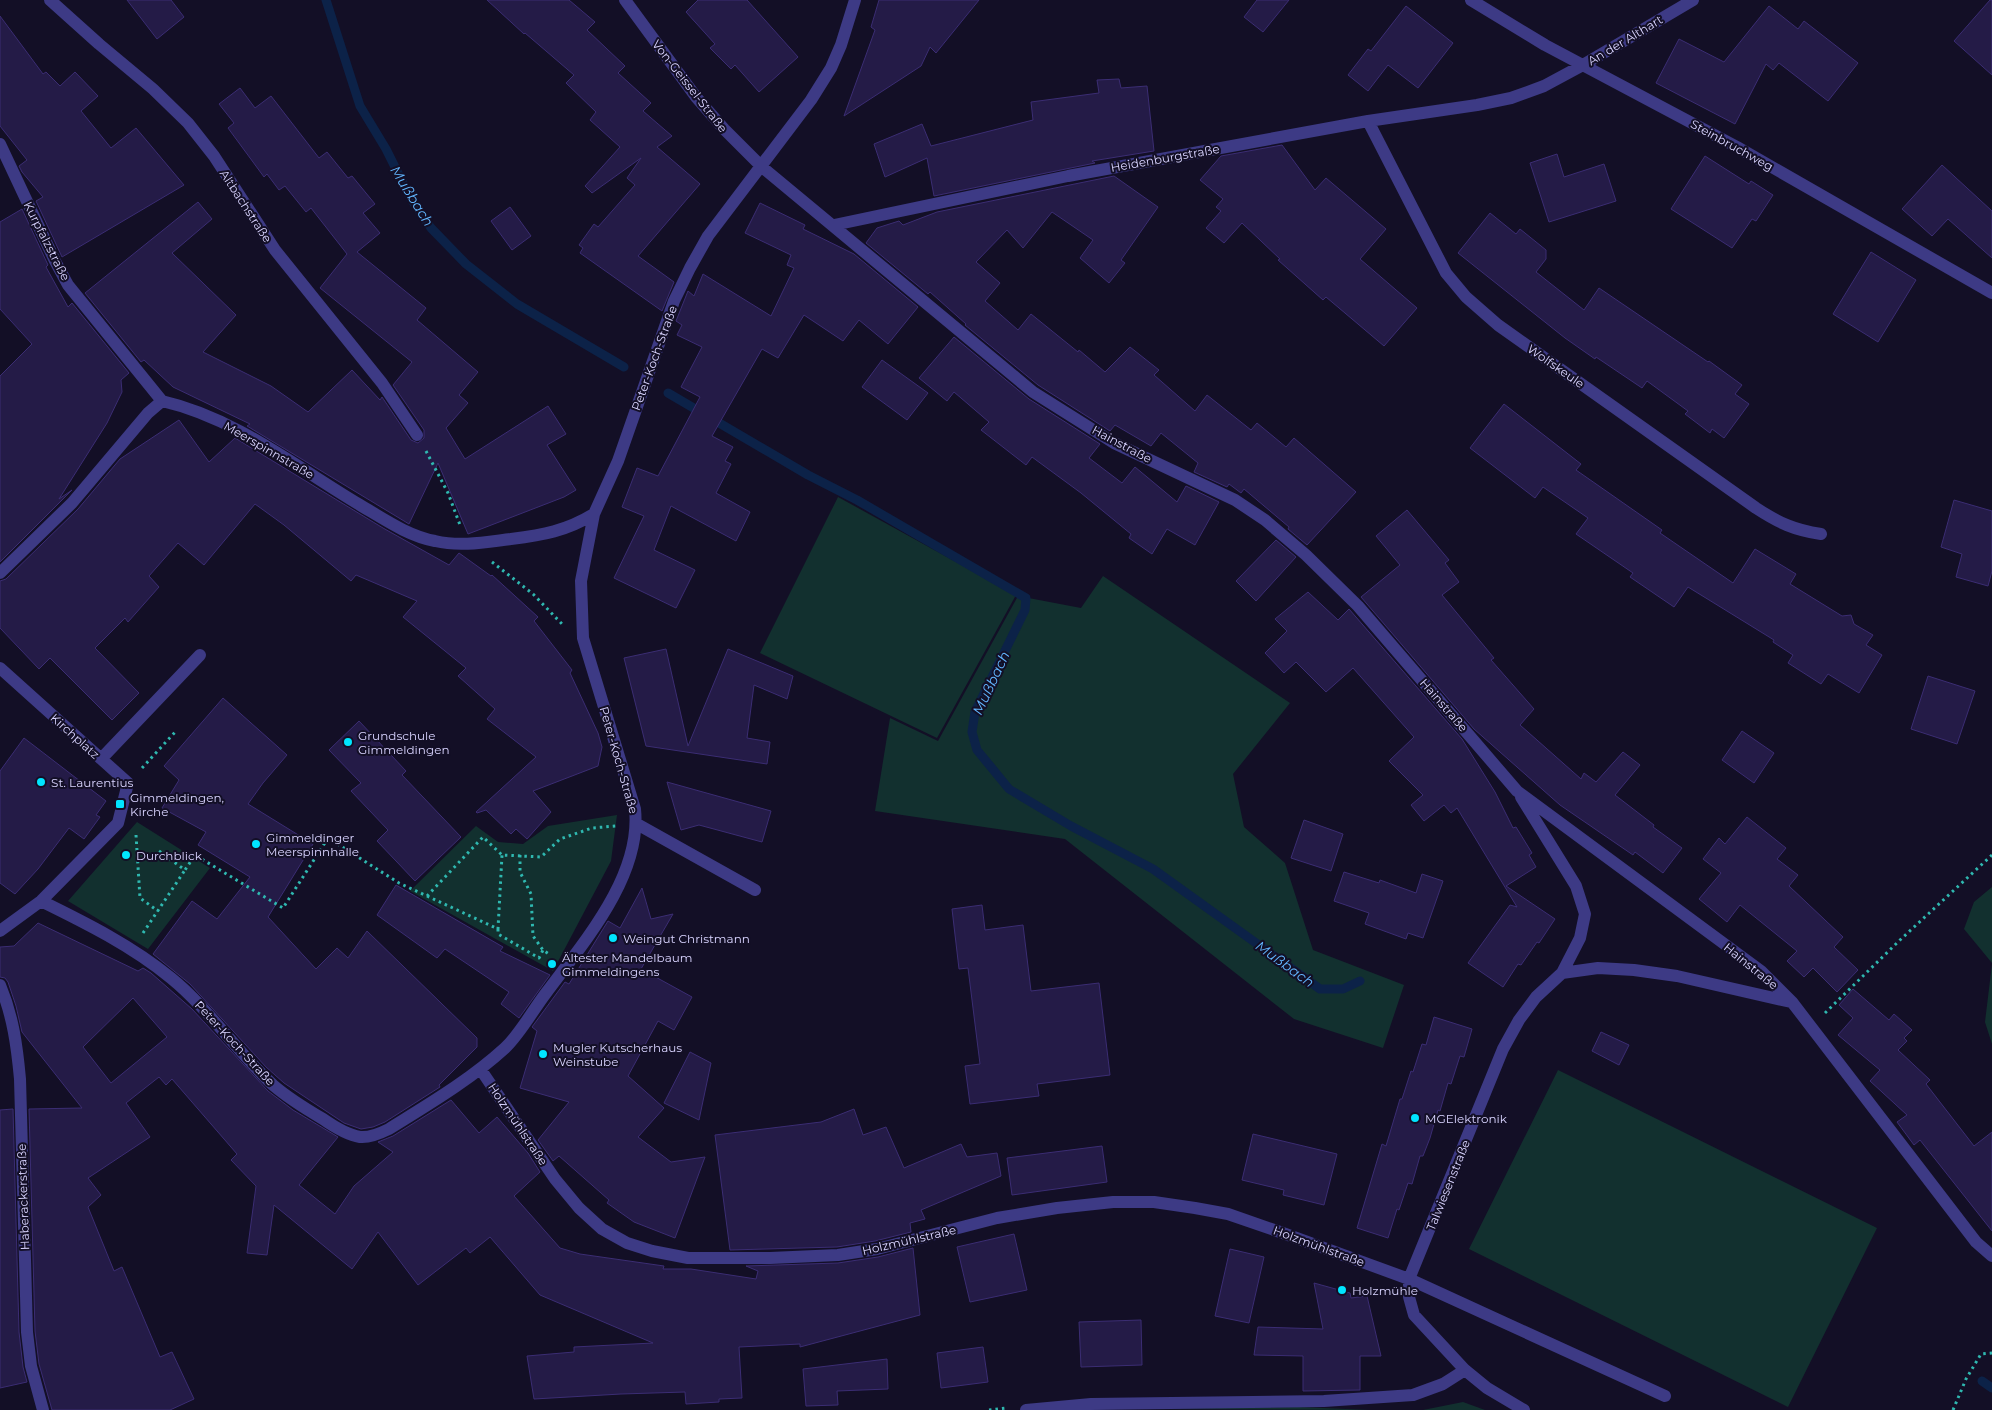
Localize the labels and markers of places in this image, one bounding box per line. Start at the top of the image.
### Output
place label: Grundschule Gimmeldingen [358,728,450,757]
marker: Grundschule Gimmeldingen [342,736,354,748]
place label: St. Laurentius [51,775,133,790]
marker: St. Laurentius [35,776,47,788]
place label: Gimmeldingen, Kirche [130,790,224,819]
marker: Gimmeldingen, Kirche [114,798,126,810]
place label: Gimmeldinger Meerspinnhalle [266,830,359,859]
marker: Gimmeldinger Meerspinnhalle [250,838,262,850]
place label: Durchblick [136,848,203,863]
marker: Durchblick [120,849,132,861]
place label: Weingut Christmann [623,931,750,946]
marker: Weingut Christmann [607,932,619,944]
place label: Ältester Mandelbaum Gimmeldingens [562,950,693,979]
marker: Ältester Mandelbaum Gimmeldingens [546,958,558,970]
place label: Mugler Kutscherhaus Weinstube [553,1040,682,1069]
marker: Mugler Kutscherhaus Weinstube [537,1048,549,1060]
place label: MGElektronik [1425,1111,1508,1126]
marker: MGElektronik [1409,1112,1421,1124]
place label: Holzmühle [1352,1283,1418,1298]
marker: Holzmühle [1336,1284,1348,1296]

